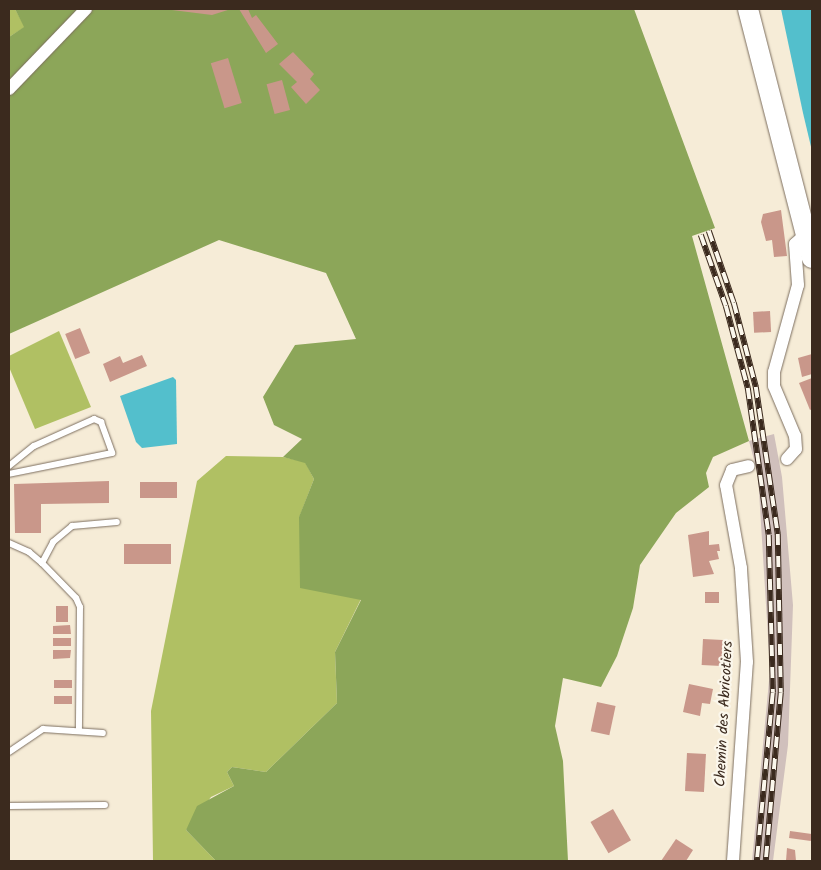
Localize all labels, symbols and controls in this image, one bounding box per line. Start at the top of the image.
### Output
street label: Chemin des Abricotiers [712,640,738,788]

